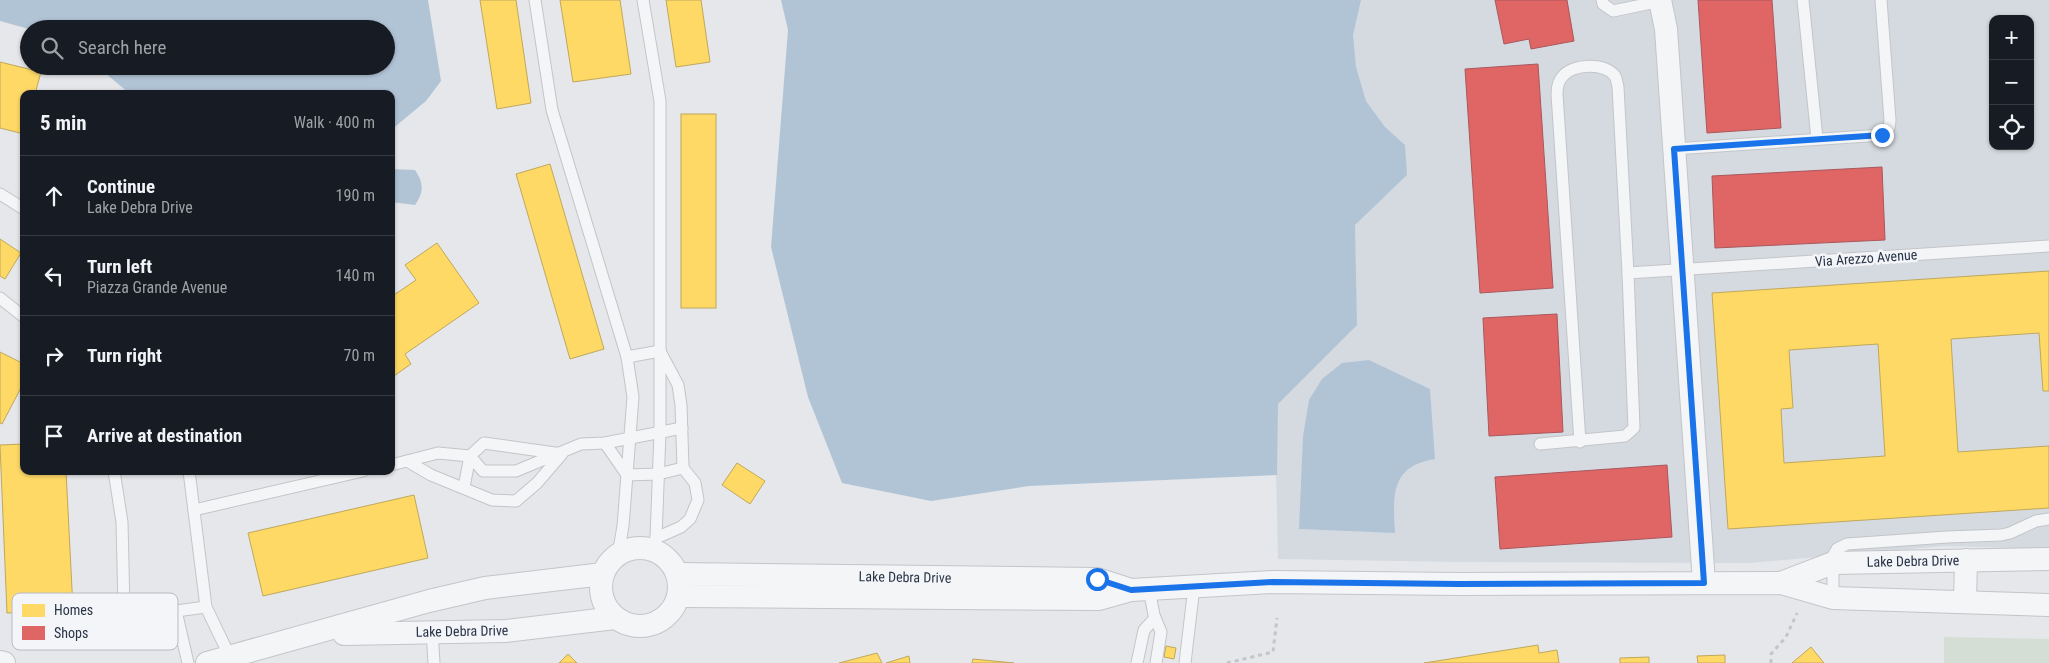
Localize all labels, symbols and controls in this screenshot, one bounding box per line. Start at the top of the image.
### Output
map controls [1989,15,2034,150]
button: + [1989,15,2034,60]
search box [20,20,395,75]
icon: search [38,34,66,62]
text: Search here [78,36,166,59]
button: − [1989,60,2034,105]
button: locate [1989,105,2034,150]
text: 5 min [40,111,87,135]
text: Walk · 400 m [294,113,375,132]
route end [1871,124,1894,147]
text: Continue [87,175,155,198]
icon: ahead [40,182,68,210]
text: 190 m [336,186,375,205]
text: Lake Debra Drive [87,198,193,217]
street label: Via Arezzo Avenue [1814,246,1918,270]
text: Turn left [87,255,152,278]
icon: left [40,262,68,290]
text: 140 m [336,266,375,285]
text: Piazza Grande Avenue [87,278,227,297]
icon: right [40,342,68,370]
text: Turn right [87,344,162,367]
text: 70 m [343,346,375,365]
icon: arrive [40,422,68,450]
text: Arrive at destination [87,424,242,447]
street label: Lake Debra Drive [1867,552,1960,570]
street label: Lake Debra Drive [859,568,952,586]
route start [1086,568,1109,591]
legend [12,593,178,650]
text: Homes [54,602,93,618]
street label: Lake Debra Drive [416,622,509,640]
text: Shops [54,625,88,641]

